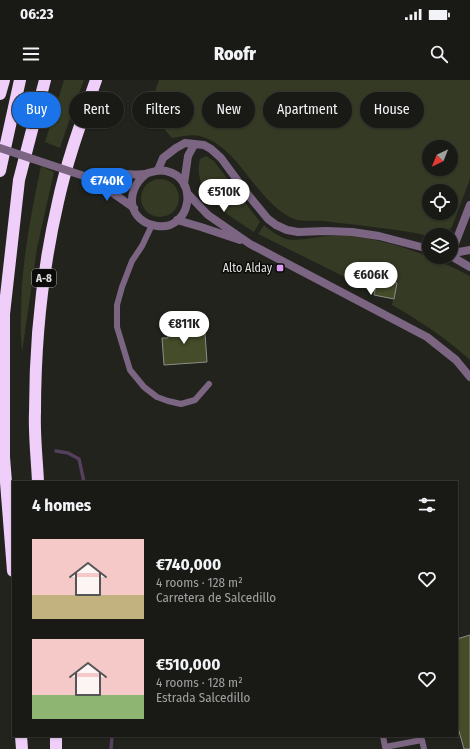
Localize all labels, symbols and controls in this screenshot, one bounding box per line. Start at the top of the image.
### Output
text: 06:23 [20,5,54,23]
icon: menu [20,43,42,65]
text: Roofr [214,43,256,65]
icon: search [428,43,450,65]
chip: Buy [12,92,61,128]
chip: Rent [69,92,124,128]
chip: Filters [132,92,194,128]
chip: New [202,92,255,128]
chip: Apartment [263,92,352,128]
chip: House [360,92,424,128]
north arrow [422,140,458,176]
map controls [422,140,458,264]
pin: €740K [79,168,135,202]
text: €740K [90,173,124,188]
pin: €510K [196,179,252,213]
text: €510K [208,184,240,199]
button: locate [422,184,458,220]
button: layers [422,228,458,264]
place label: Alto Alday [223,261,273,275]
pin: €606K [343,262,399,296]
marker: Alto Alday [275,263,285,273]
text: €606K [354,267,388,282]
road number: A-8 [32,269,56,287]
pin: €811K [156,311,212,345]
text: €811K [168,316,200,331]
icon: filters [416,494,438,516]
text: 4 homes [32,495,91,516]
text: €740,000 [156,554,221,575]
icon: home [64,555,112,603]
icon: heart [416,568,438,590]
text: 4 rooms · 128 m² [156,575,243,590]
text: Carretera de Salcedillo [156,590,276,605]
text: €510,000 [156,654,220,675]
icon: home [64,655,112,703]
icon: heart [416,668,438,690]
text: 4 rooms · 128 m² [156,675,243,690]
text: Estrada Salcedillo [156,690,250,705]

